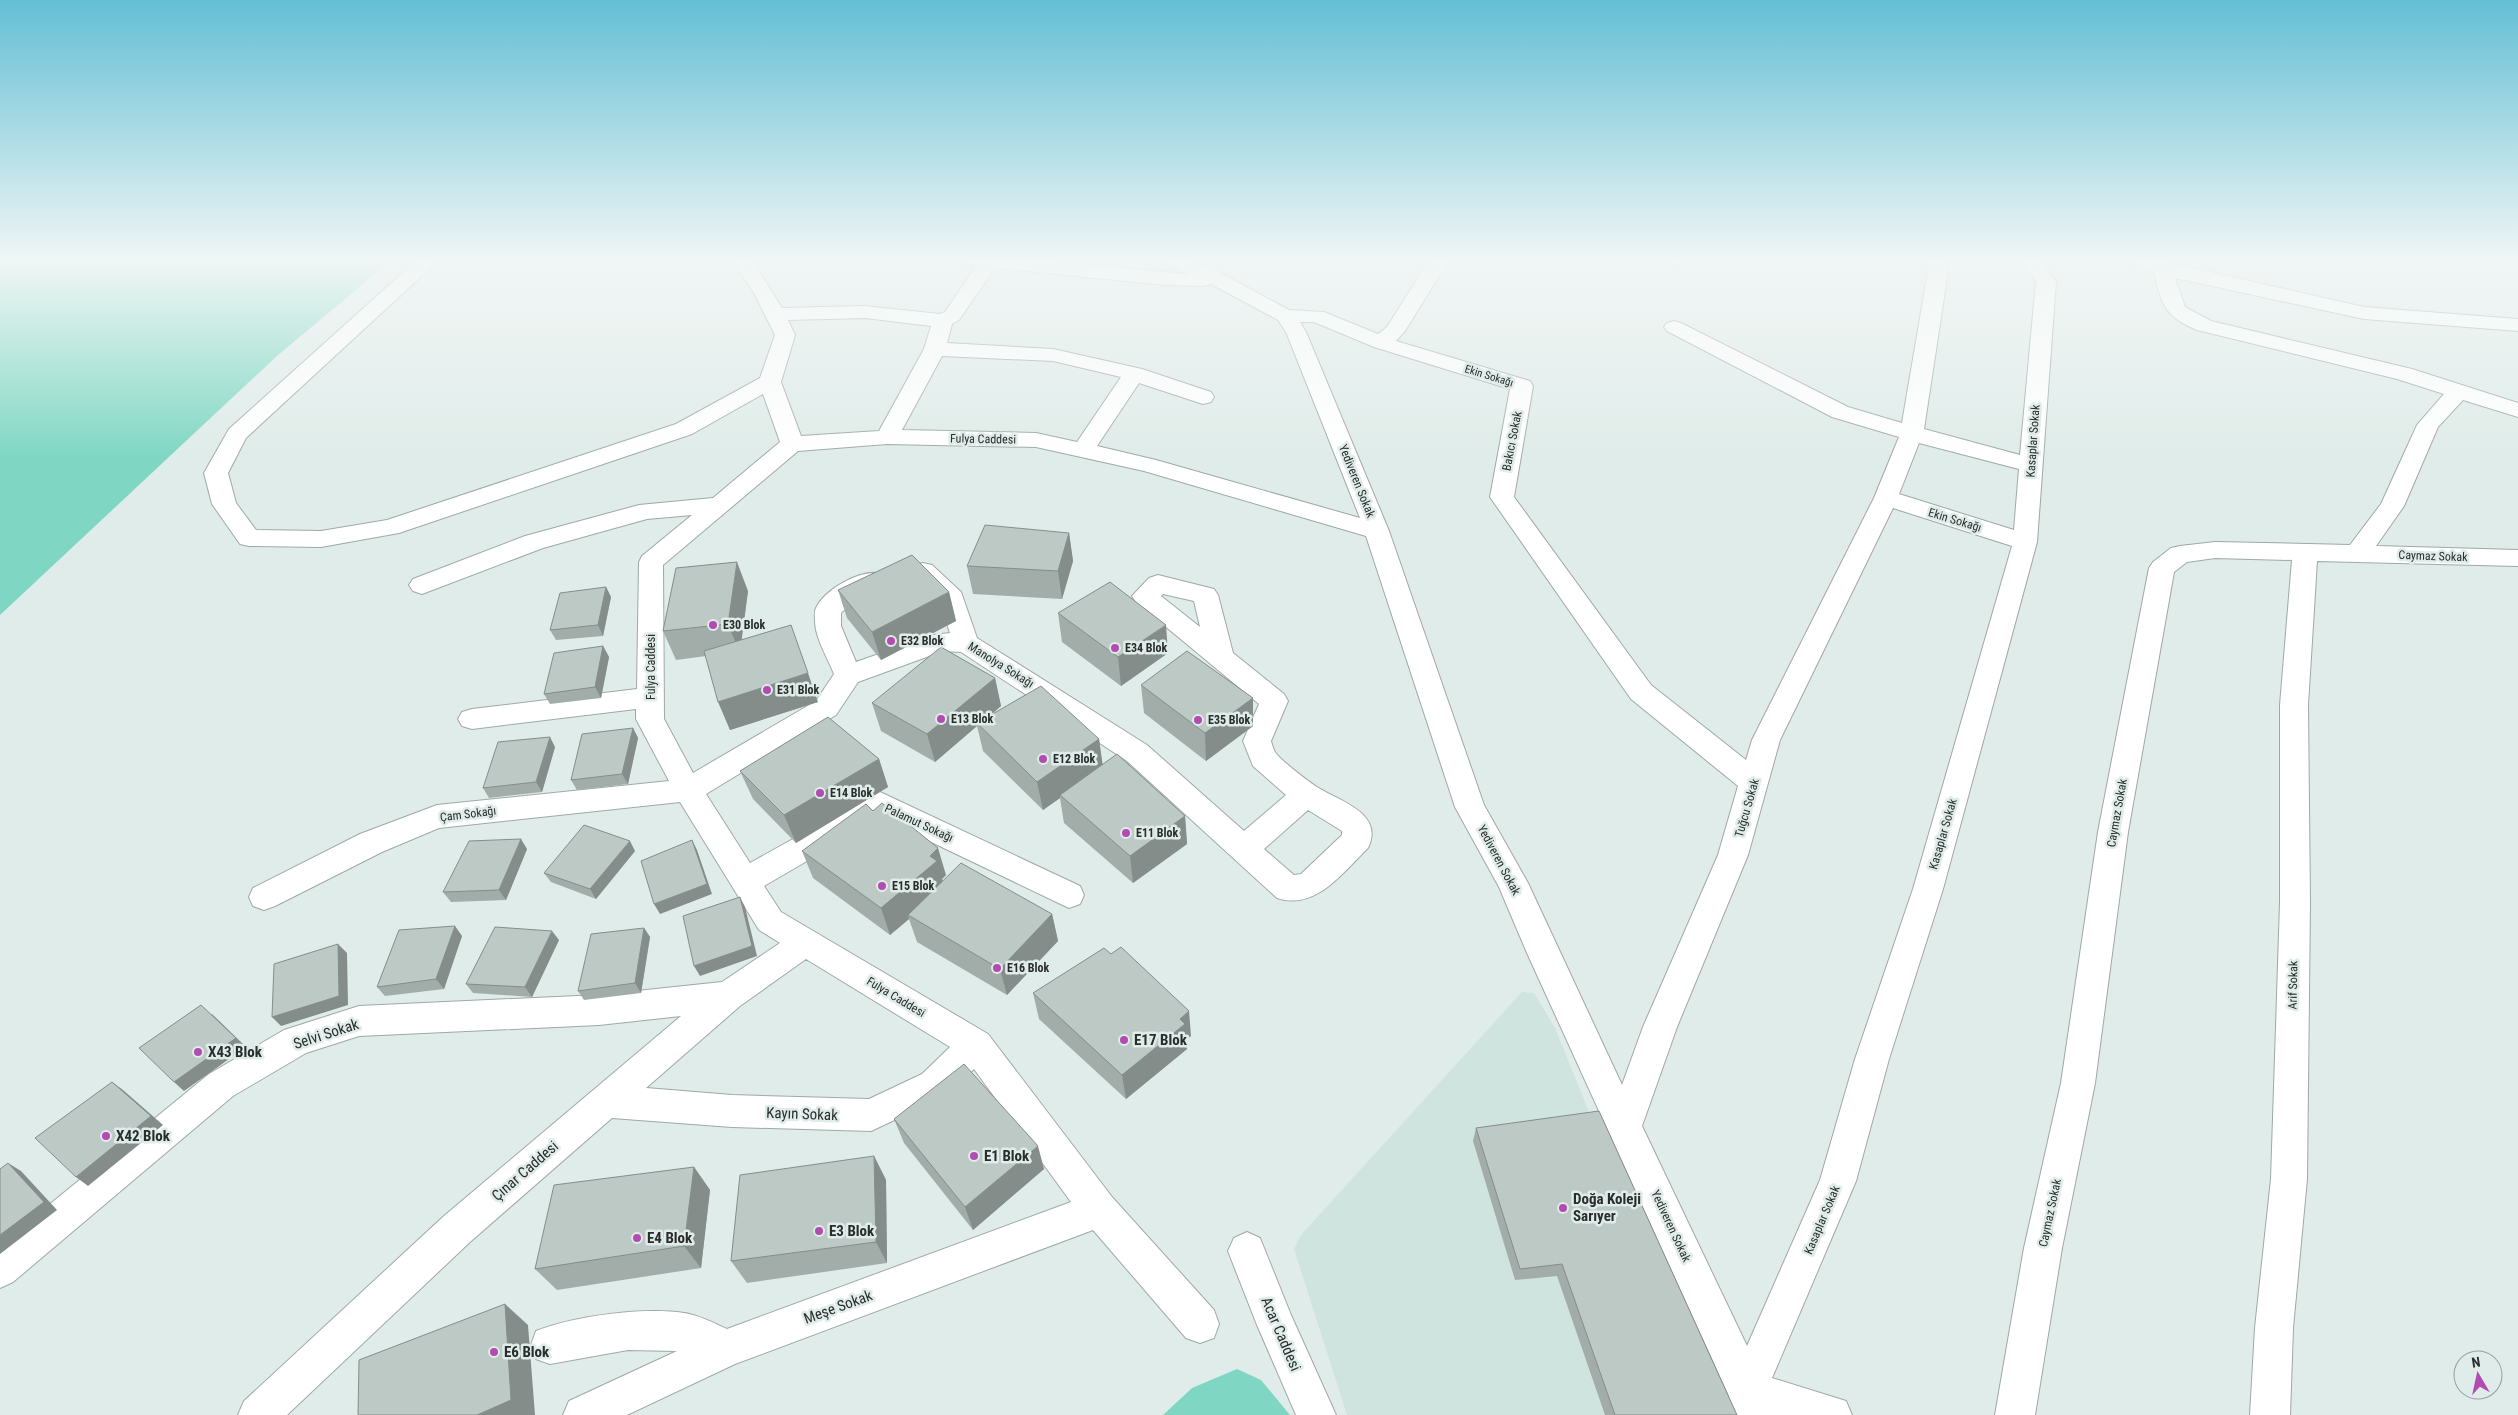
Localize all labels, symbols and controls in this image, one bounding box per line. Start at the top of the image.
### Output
street label: Ekin Sokağı [1463,362,1515,390]
street label: Kasaplar Sokak [2023,403,2043,478]
street label: Bakıcı Sokak [1499,409,1525,472]
street label: Fulya Caddesi [950,431,1016,447]
street label: Yediveren Sokak [1336,442,1378,520]
street label: Ekin Sokağı [1927,505,1983,535]
street label: Caymaz Sokak [2398,548,2468,564]
place label: E30 Blok [723,618,766,632]
marker: E30 Blok [707,619,719,631]
street label: Fulya Caddesi [644,634,658,700]
place label: E32 Blok [901,634,944,648]
marker: E32 Blok [885,635,897,647]
street label: Manolya Sokağı [966,639,1036,691]
place label: E34 Blok [1125,641,1168,655]
marker: E34 Blok [1109,642,1121,654]
place label: E31 Blok [777,683,820,697]
marker: E31 Blok [761,684,773,696]
place label: E13 Blok [951,712,994,726]
marker: E13 Blok [935,713,947,725]
place label: E35 Blok [1208,713,1251,727]
marker: E35 Blok [1192,714,1204,726]
place label: E12 Blok [1053,752,1096,766]
marker: E12 Blok [1037,753,1049,765]
street label: Tuğcu Sokak [1732,777,1762,839]
street label: Caymaz Sokak [2104,777,2130,848]
place label: E14 Blok [830,786,873,800]
marker: E14 Blok [814,787,826,799]
street label: Kasaplar Sokak [1926,796,1960,871]
street label: Palamut Sokağı [882,801,956,845]
street label: Çam Sokağı [439,804,497,824]
street label: Yediveren Sokak [1475,823,1524,898]
place label: E11 Blok [1136,826,1179,840]
marker: E11 Blok [1120,827,1132,839]
place label: E15 Blok [892,879,935,893]
marker: E15 Blok [876,880,888,892]
street label: Arif Sokak [2286,960,2300,1009]
place label: E16 Blok [1007,961,1050,975]
marker: E16 Blok [991,962,1003,974]
street label: Fulya Caddesi [864,974,928,1020]
street label: Selvi Sokak [291,1015,361,1053]
place label: E17 Blok [1134,1031,1188,1049]
marker: E17 Blok [1118,1034,1130,1046]
place label: X43 Blok [208,1043,263,1061]
marker: X43 Blok [192,1046,204,1058]
street label: Kayın Sokak [766,1104,838,1124]
place label: X42 Blok [116,1127,171,1145]
marker: X42 Blok [100,1130,112,1142]
street label: Çınar Caddesi [488,1137,562,1205]
place label: E1 Blok [984,1147,1030,1165]
marker: E1 Blok [968,1150,980,1162]
street label: Caymaz Sokak [2036,1177,2064,1248]
street label: Kasaplar Sokak [1801,1183,1843,1256]
street label: Yediveren Sokak [1648,1188,1694,1265]
place label: Doğa Koleji Sarıyer [1573,1190,1641,1225]
marker: Doğa Koleji Sarıyer [1557,1202,1569,1214]
place label: E3 Blok [829,1222,875,1240]
marker: E3 Blok [813,1225,825,1237]
place label: E4 Blok [647,1229,693,1247]
marker: E4 Blok [631,1232,643,1244]
street label: Meşe Sokak [801,1286,875,1328]
street label: Acar Caddesi [1257,1294,1305,1374]
place label: E6 Blok [504,1343,550,1361]
marker: E6 Blok [488,1346,500,1358]
north arrow [2453,1350,2503,1400]
text: N [2470,1354,2481,1371]

